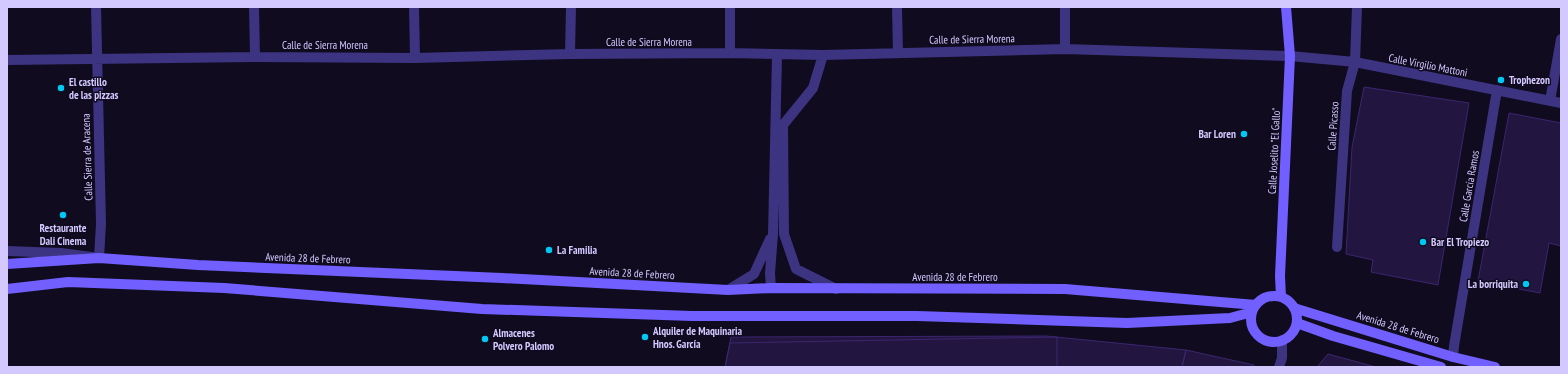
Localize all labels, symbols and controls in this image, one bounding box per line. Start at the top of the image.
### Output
street label: Calle de Sierra Morena [929,31,1015,47]
street label: Calle de Sierra Morena [606,35,692,49]
street label: Calle de Sierra Morena [282,38,368,52]
street label: Calle Virgilio Mattoni [1387,50,1469,80]
place label: Trophezon [1509,73,1550,87]
place label: El castillo de las pizzas [69,75,118,102]
marker: Trophezon [1496,75,1506,85]
marker: El castillo de las pizzas [56,83,66,93]
street label: Calle Picasso [1324,101,1342,151]
street label: Calle Joselito "El Gallo" [1265,107,1283,195]
street label: Calle Sierra de Aracena [78,113,96,201]
place label: Bar Loren [1198,127,1236,141]
marker: Bar Loren [1239,129,1249,139]
street label: Calle García Ramos [1456,149,1482,223]
marker: Restaurante Dali Cinema [58,210,68,220]
place label: Restaurante Dali Cinema [40,221,87,248]
place label: Bar El Tropiezo [1431,235,1489,249]
marker: Bar El Tropiezo [1418,237,1428,247]
place label: La Familia [557,243,598,257]
marker: La Familia [544,245,554,255]
street label: Avenida 28 de Febrero [265,250,351,266]
street label: Avenida 28 de Febrero [589,264,675,282]
street label: Avenida 28 de Febrero [912,270,998,284]
place label: La borriquita [1468,277,1518,291]
marker: La borriquita [1521,279,1531,289]
street label: Avenida 28 de Febrero [1355,308,1441,346]
place label: Alquiler de Maquinaria Hnos. García [652,324,742,351]
place label: Almacenes Polvero Palomo [492,326,554,353]
marker: Alquiler de Maquinaria Hnos. García [640,332,650,342]
marker: Almacenes Polvero Palomo [480,334,490,344]

